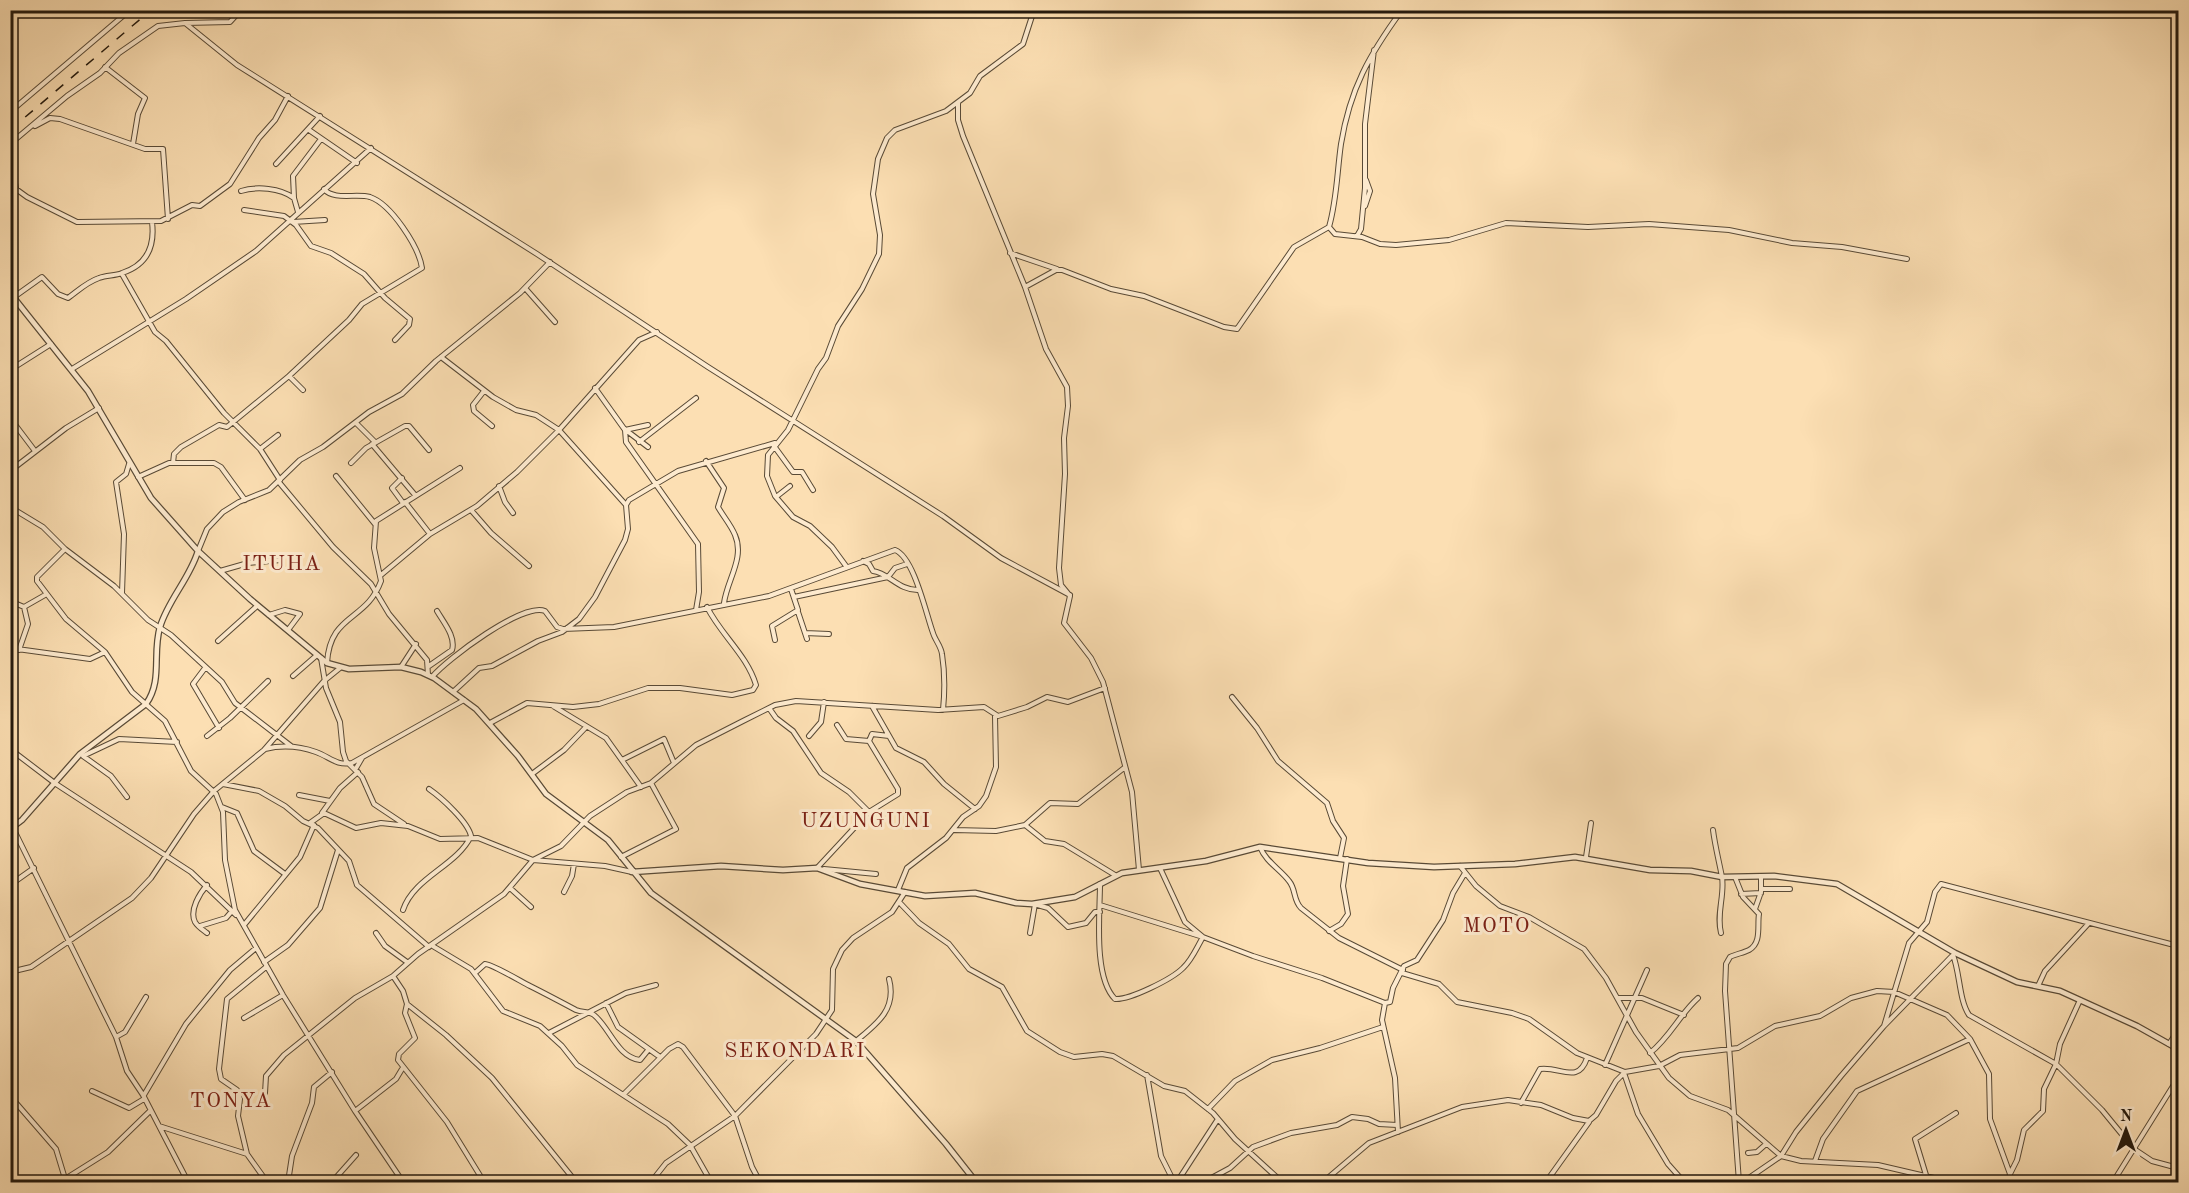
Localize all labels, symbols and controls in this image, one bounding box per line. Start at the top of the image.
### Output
district label: ITUHA [242,554,322,575]
district label: UZUNGUNI [801,811,931,832]
district label: MOTO [1463,916,1531,937]
district label: SEKONDARI [724,1041,866,1062]
district label: TONYA [190,1091,272,1112]
north arrow [2096,1100,2156,1160]
text: N [2120,1109,2133,1125]

